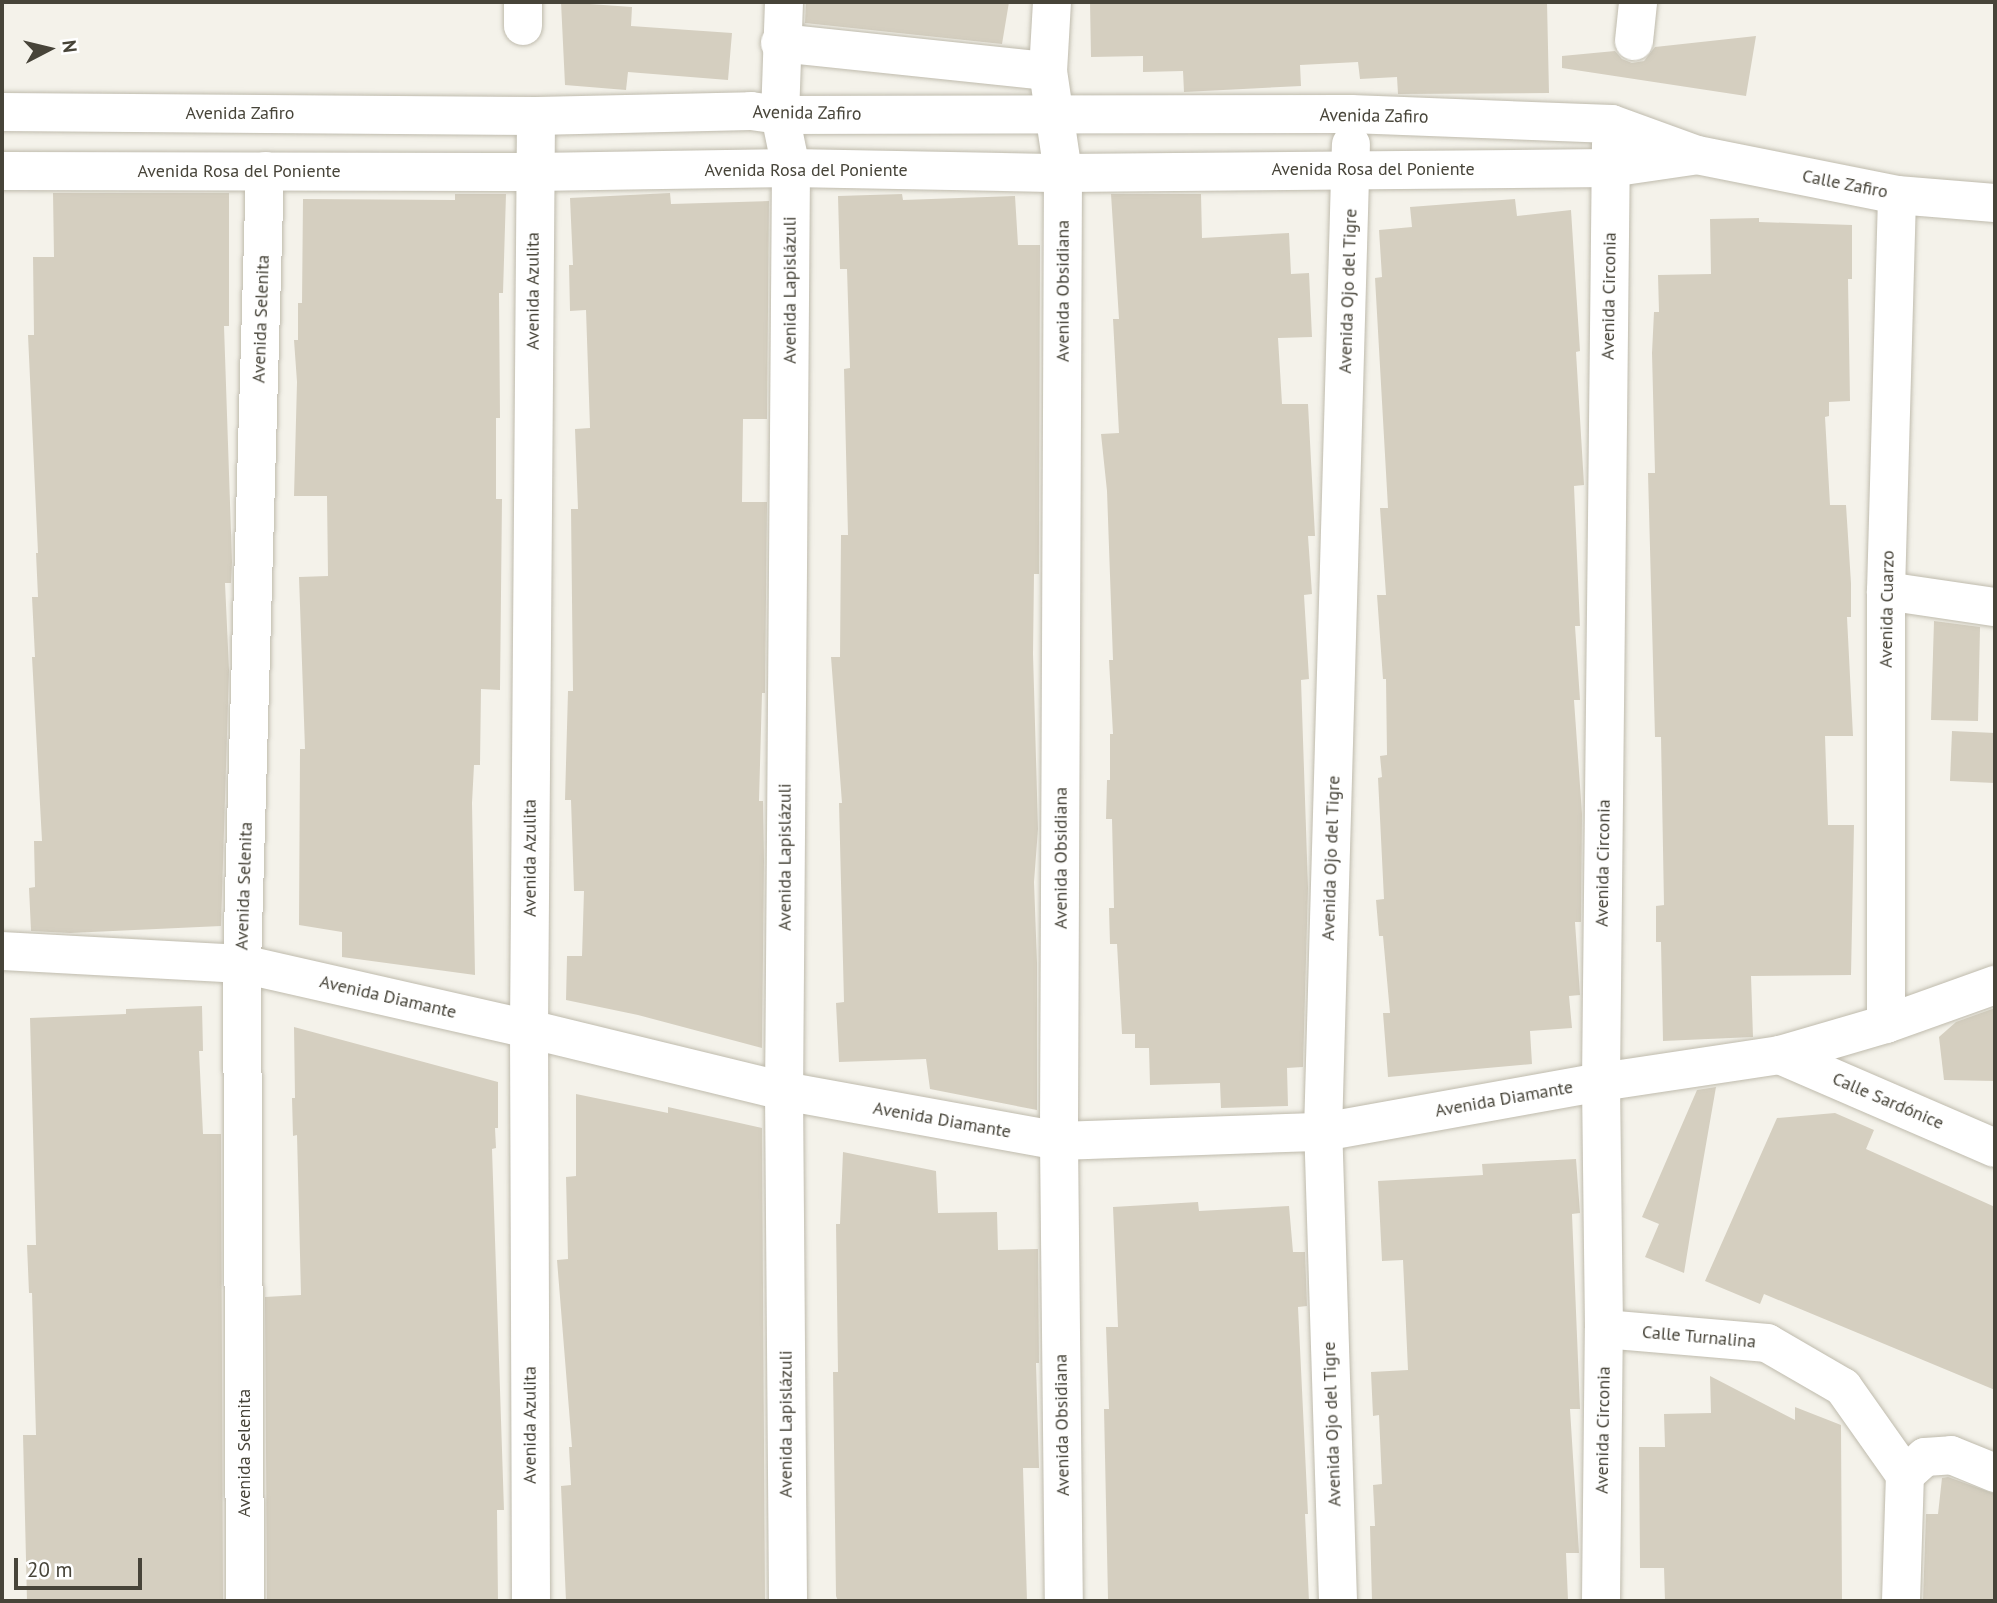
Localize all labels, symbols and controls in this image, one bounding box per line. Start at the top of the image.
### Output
north arrow [14,14,84,84]
text: N [57,39,83,54]
street label: Avenida Zafiro [752,101,862,125]
street label: Avenida Zafiro [185,102,295,124]
street label: Avenida Zafiro [1319,104,1429,128]
street label: Avenida Rosa del Poniente [1271,158,1475,180]
street label: Avenida Rosa del Poniente [704,159,908,181]
street label: Avenida Rosa del Poniente [137,160,341,182]
street label: Calle Zafiro [1800,165,1890,203]
street label: Avenida Ojo del Tigre [1334,208,1362,374]
street label: Avenida Lapislázuli [779,216,801,364]
street label: Avenida Obsidiana [1052,220,1074,362]
street label: Avenida Azulita [522,232,544,350]
street label: Avenida Circonia [1597,232,1621,360]
street label: Avenida Selenita [248,254,274,384]
street label: Avenida Cuarzo [1875,550,1899,668]
street label: Avenida Ojo del Tigre [1317,775,1345,941]
street label: Avenida Lapislázuli [774,783,796,931]
street label: Avenida Obsidiana [1050,787,1072,929]
street label: Avenida Azulita [519,799,541,917]
street label: Avenida Circonia [1591,799,1615,927]
street label: Avenida Selenita [231,821,257,951]
street label: Avenida Diamante [318,971,458,1023]
street label: Calle Sardónice [1829,1068,1947,1134]
street label: Avenida Diamante [1433,1076,1575,1122]
street label: Avenida Diamante [871,1097,1013,1143]
street label: Calle Turnalina [1641,1321,1757,1353]
street label: Avenida Ojo del Tigre [1318,1341,1346,1507]
street label: Avenida Lapislázuli [775,1350,797,1498]
street label: Avenida Obsidiana [1050,1354,1074,1496]
street label: Avenida Azulita [519,1366,541,1484]
street label: Avenida Circonia [1591,1366,1615,1494]
street label: Avenida Selenita [233,1389,255,1517]
scale bar [18,1544,145,1588]
text: 20 m [27,1556,73,1583]

